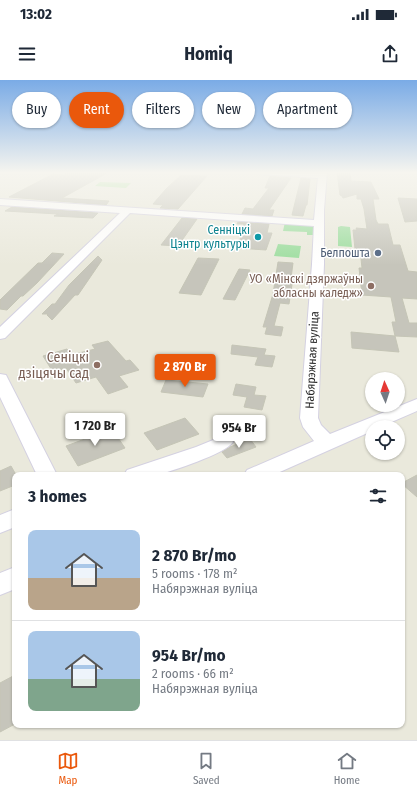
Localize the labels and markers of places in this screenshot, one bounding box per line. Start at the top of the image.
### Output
place label: Сенніцкі Цэнтр культуры [170,223,250,251]
marker: Сенніцкі Цэнтр культуры [253,232,263,242]
place label: Белпошта [320,246,370,260]
marker: Белпошта [373,248,383,258]
place label: УО «Мінскі дзяржаўны абласны каледж» [248,272,363,300]
marker: УО «Мінскі дзяржаўны абласны каледж» [366,281,376,291]
place label: Сеніцкі дзіцячы сад [19,349,89,382]
pin: 2 870 Br [144,354,226,388]
marker: Сеніцкі дзіцячы сад [92,360,102,370]
pin: 1 720 Br [54,413,136,447]
pin: 954 Br [206,415,272,449]

